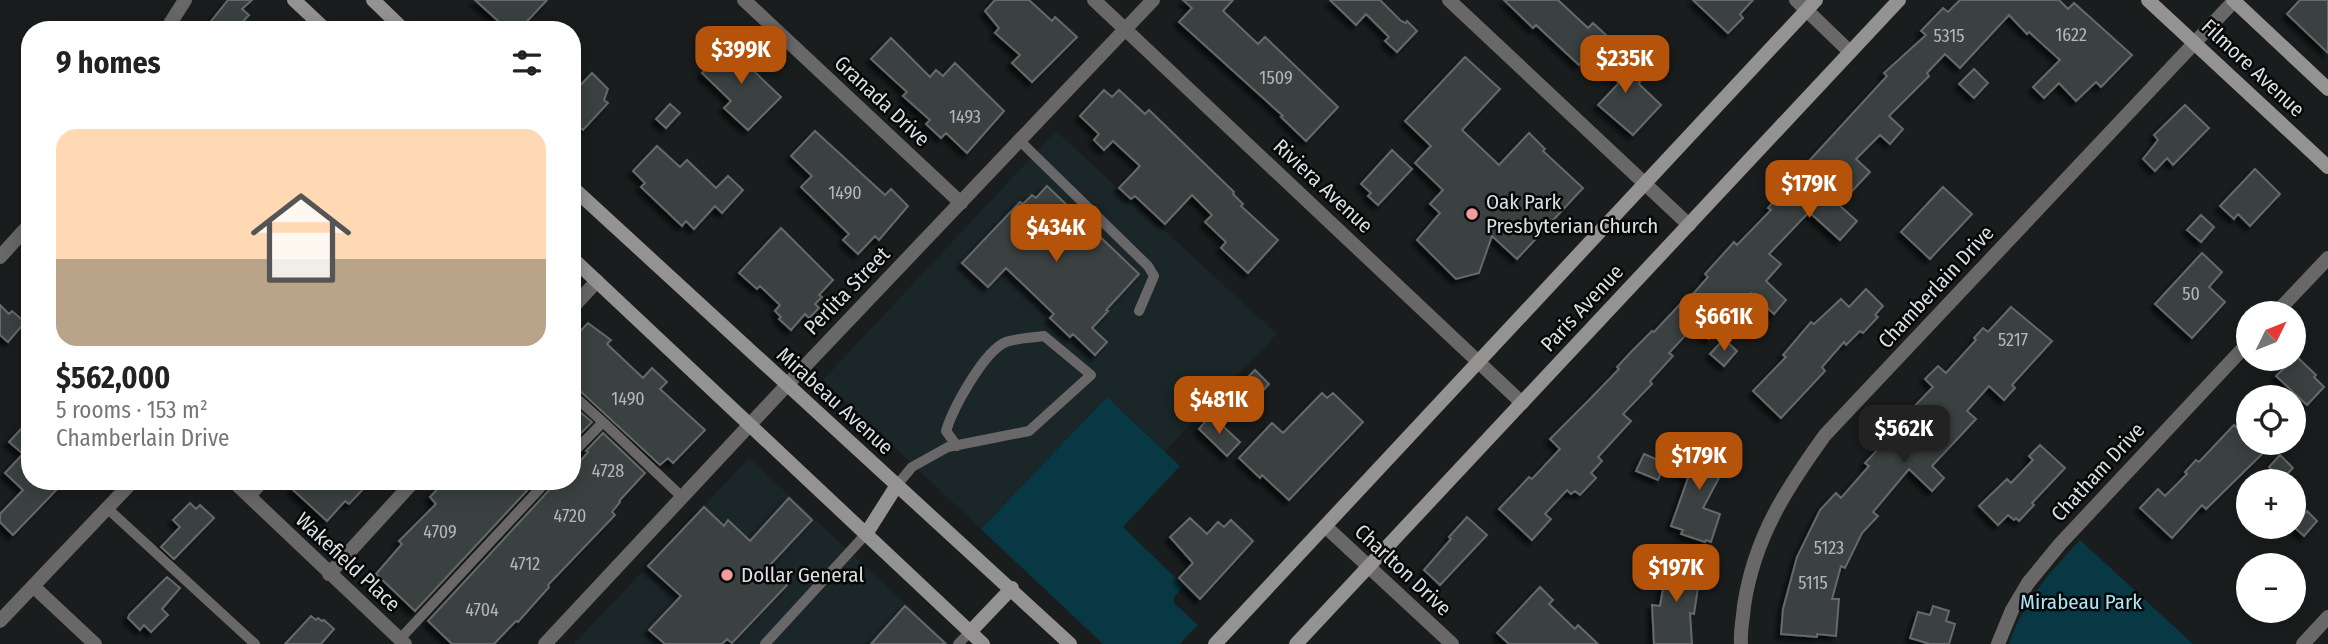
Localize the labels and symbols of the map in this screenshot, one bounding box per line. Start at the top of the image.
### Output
street label: Filmore Avenue [2196,14,2310,122]
house number: 1622 [2055,24,2087,46]
house number: 5315 [1933,25,1965,47]
pin: $399K [692,27,790,86]
pin: $235K [1576,36,1674,95]
street label: Granada Drive [829,50,935,152]
house number: 1509 [1259,67,1293,89]
house number: 1493 [949,106,981,128]
street label: Riviera Avenue [1268,133,1378,239]
pin: $179K [1760,160,1858,220]
house number: 1490 [828,182,862,204]
place label: Oak Park Presbyterian Church [1486,189,1658,239]
pin: $434K [1007,204,1105,264]
marker: Oak Park Presbyterian Church [1464,206,1480,222]
street label: Chamberlain Drive [1873,220,1999,354]
street label: Perlita Street [799,241,896,340]
street label: Paris Avenue [1535,259,1629,357]
house number: 50 [2182,283,2200,305]
pin: $661K [1675,294,1773,353]
north arrow [2236,301,2306,371]
house number: 5217 [1998,329,2028,351]
street label: Mirabeau Avenue [771,342,899,460]
pin: $481K [1170,376,1268,436]
house number: 1490 [611,388,645,410]
pin: $562K [1855,406,1953,465]
street label: Chatham Drive [2046,417,2150,527]
pin: $179K [1650,433,1748,492]
house number: 4728 [592,460,624,482]
house number: 4720 [554,505,586,527]
street label: Wakefield Place [290,507,406,617]
street label: Charlton Drive [1349,519,1457,621]
house number: 4709 [423,521,457,543]
house number: 5123 [1814,537,1844,559]
pin: $197K [1627,544,1725,604]
house number: 4712 [510,553,540,575]
place label: Dollar General [741,562,864,588]
marker: Dollar General [719,567,735,583]
house number: 5115 [1798,572,1828,594]
park label: Mirabeau Park [2020,589,2142,615]
house number: 4704 [465,599,499,621]

